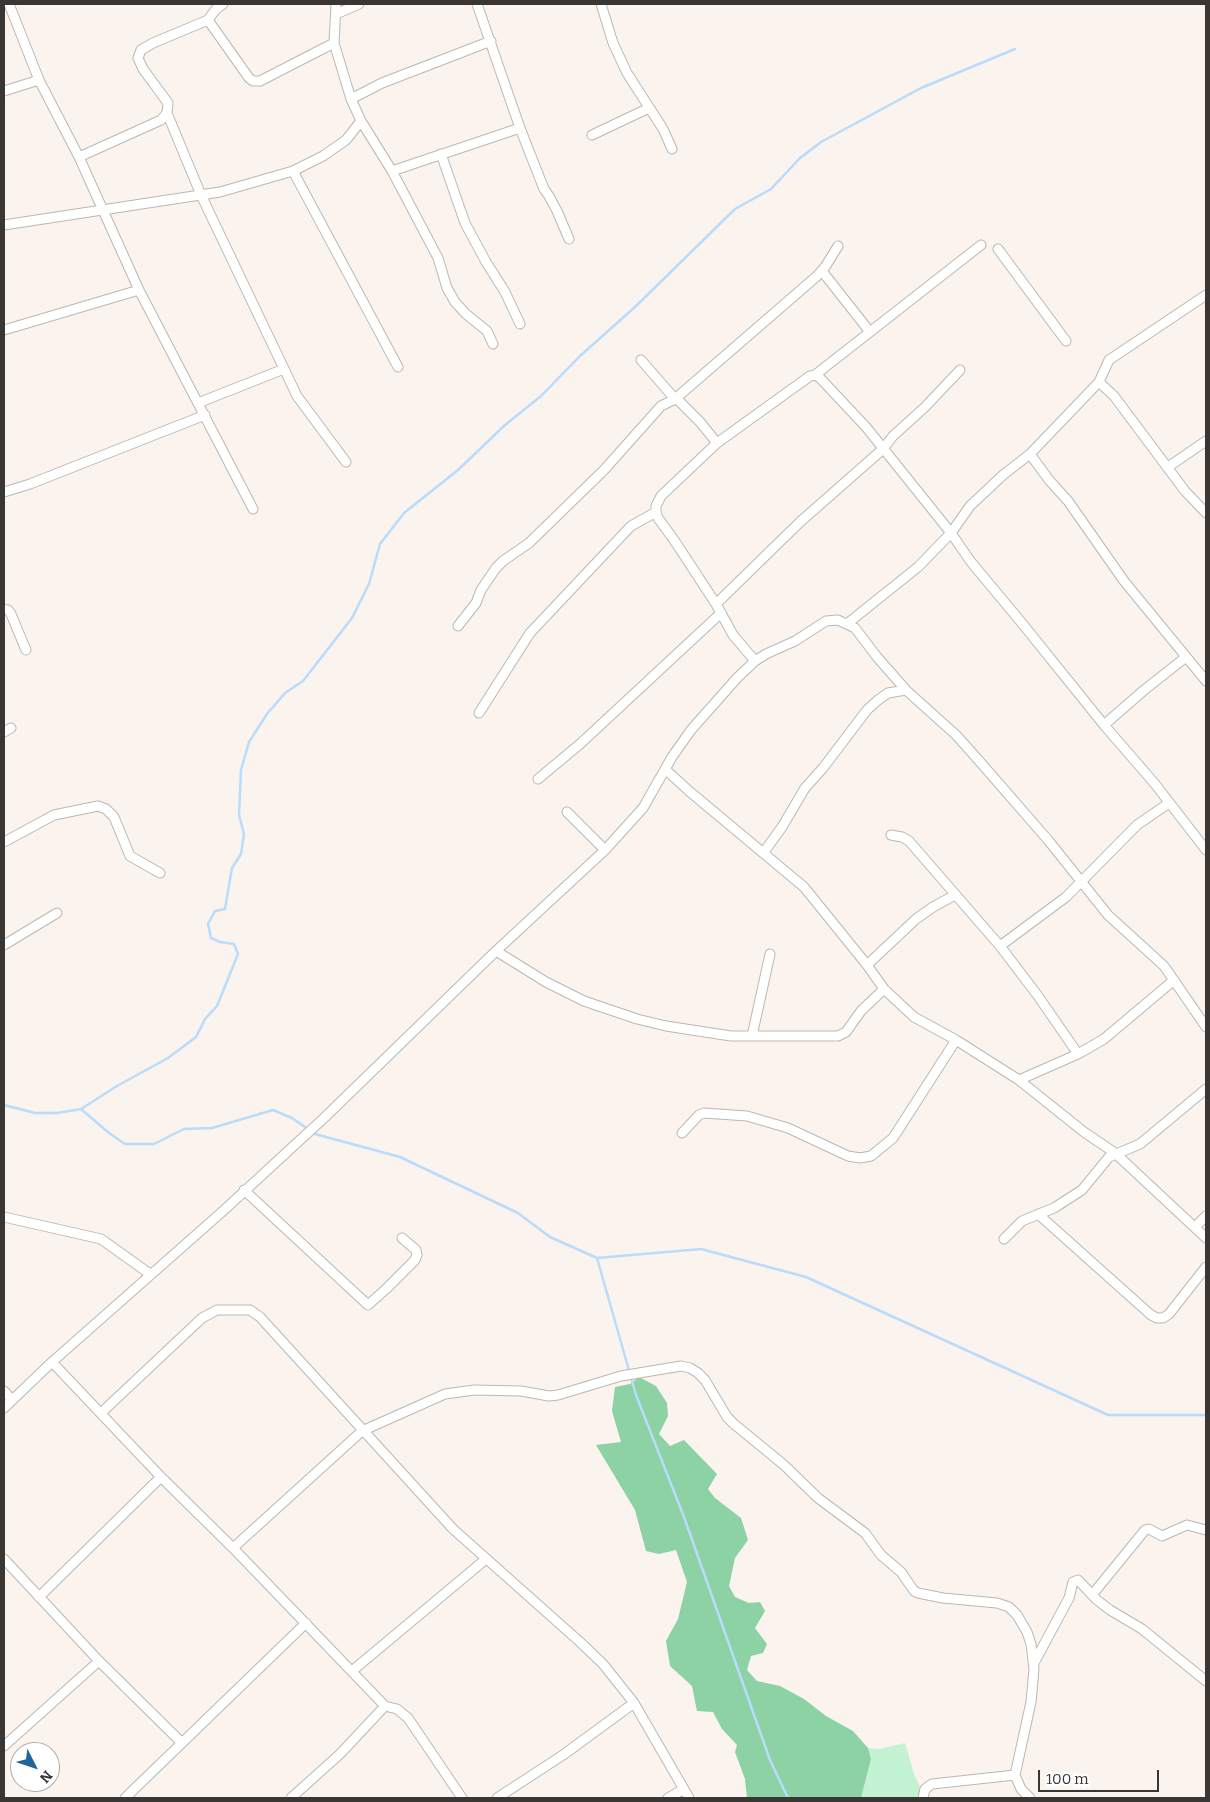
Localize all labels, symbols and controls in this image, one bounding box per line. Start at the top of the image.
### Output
north arrow [10,1742,60,1792]
scale bar [1040,1760,1161,1792]
text: N [36,1767,56,1786]
text: 100 m [1046,1770,1089,1788]

